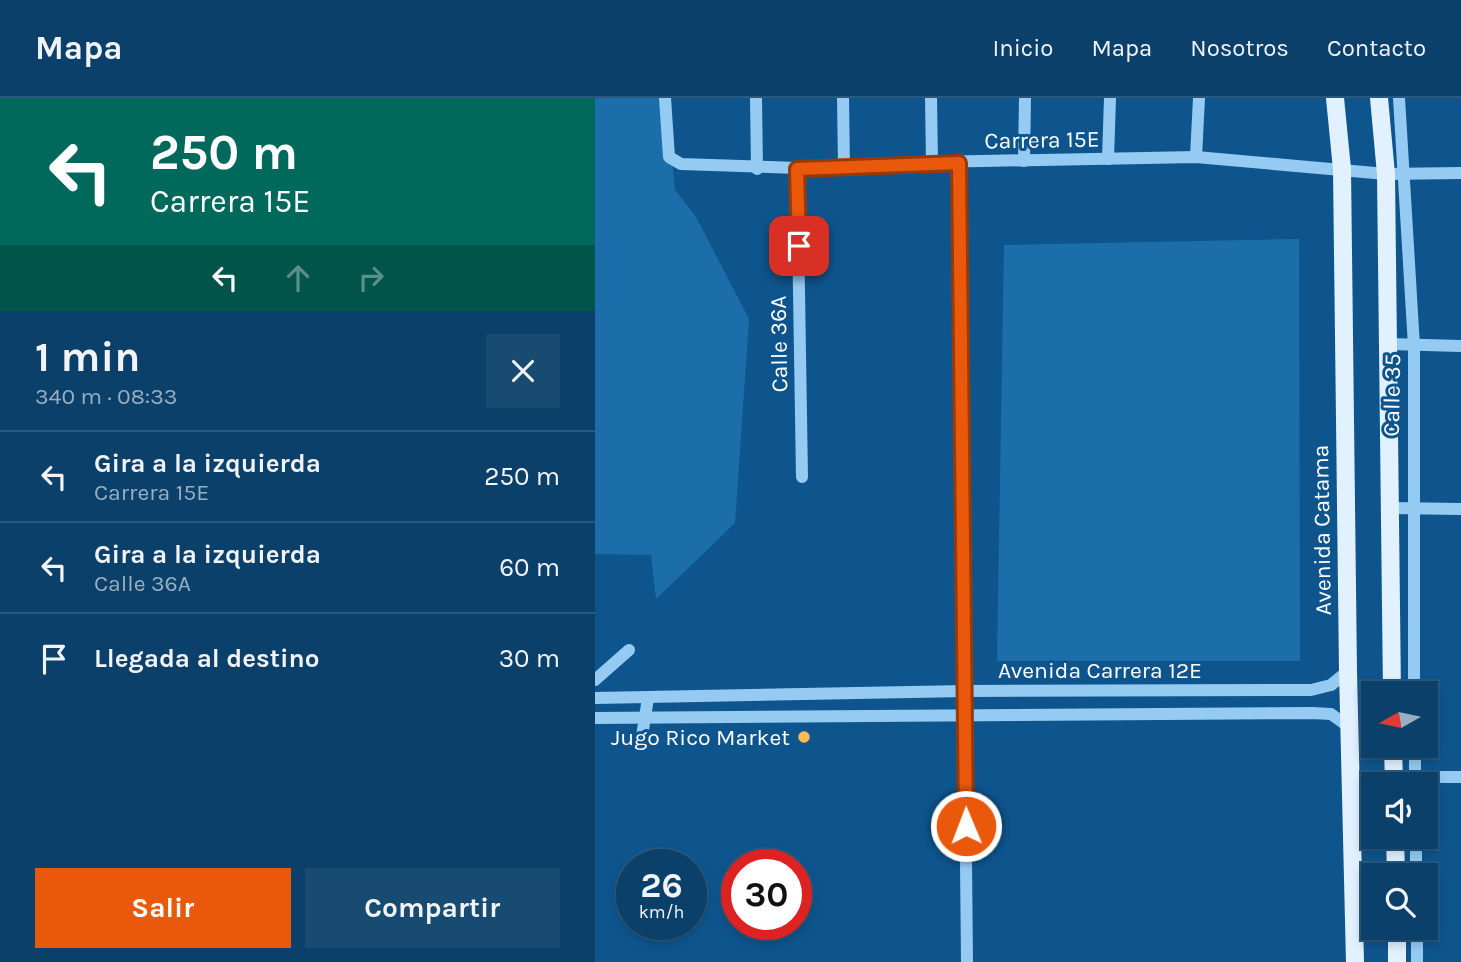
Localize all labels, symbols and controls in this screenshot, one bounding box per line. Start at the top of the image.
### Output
text: Mapa [35,29,123,67]
text: Inicio [992,34,1053,62]
text: Mapa [1091,34,1152,62]
text: Nosotros [1190,34,1289,62]
text: Contacto [1327,34,1426,62]
text: 250 m [150,124,298,181]
street label: Carrera 15E [984,125,1100,155]
icon: left [35,126,126,217]
text: Carrera 15E [150,183,310,220]
pin [769,216,829,276]
icon: arrive [780,227,818,265]
icon: left [206,259,244,297]
icon: ahead [279,259,317,297]
icon: right [352,259,390,297]
street label: Calle 36A [765,295,793,393]
text: 1 min [35,332,140,382]
button: close [486,334,560,408]
street label: Calle 35 [1378,353,1406,437]
text: 340 m · 08:33 [35,383,177,410]
street label: Avenida Catama [1307,444,1337,616]
text: Gira a la izquierda [94,448,321,479]
icon: left [35,458,73,496]
text: 250 m [484,461,560,492]
text: Carrera 15E [94,479,209,506]
text: Gira a la izquierda [94,539,321,570]
icon: left [35,549,73,587]
text: 60 m [499,552,560,583]
text: Calle 36A [94,570,191,597]
icon: arrive [35,640,73,678]
text: Llegada al destino [94,643,320,674]
text: 30 m [499,643,560,674]
street label: Avenida Carrera 12E [998,657,1202,684]
north arrow [1361,681,1439,758]
map controls [1361,681,1438,940]
place label: Jugo Rico Market [611,724,790,751]
marker: Jugo Rico Market [796,729,812,745]
button: sound [1361,772,1438,849]
position arrow [929,789,1003,863]
speed limit sign: 30 [721,849,812,940]
button: search [1361,863,1438,940]
text: 26 [640,865,683,906]
button: Salir [35,868,291,948]
button: Compartir [305,868,560,948]
text: km/h [639,901,684,923]

